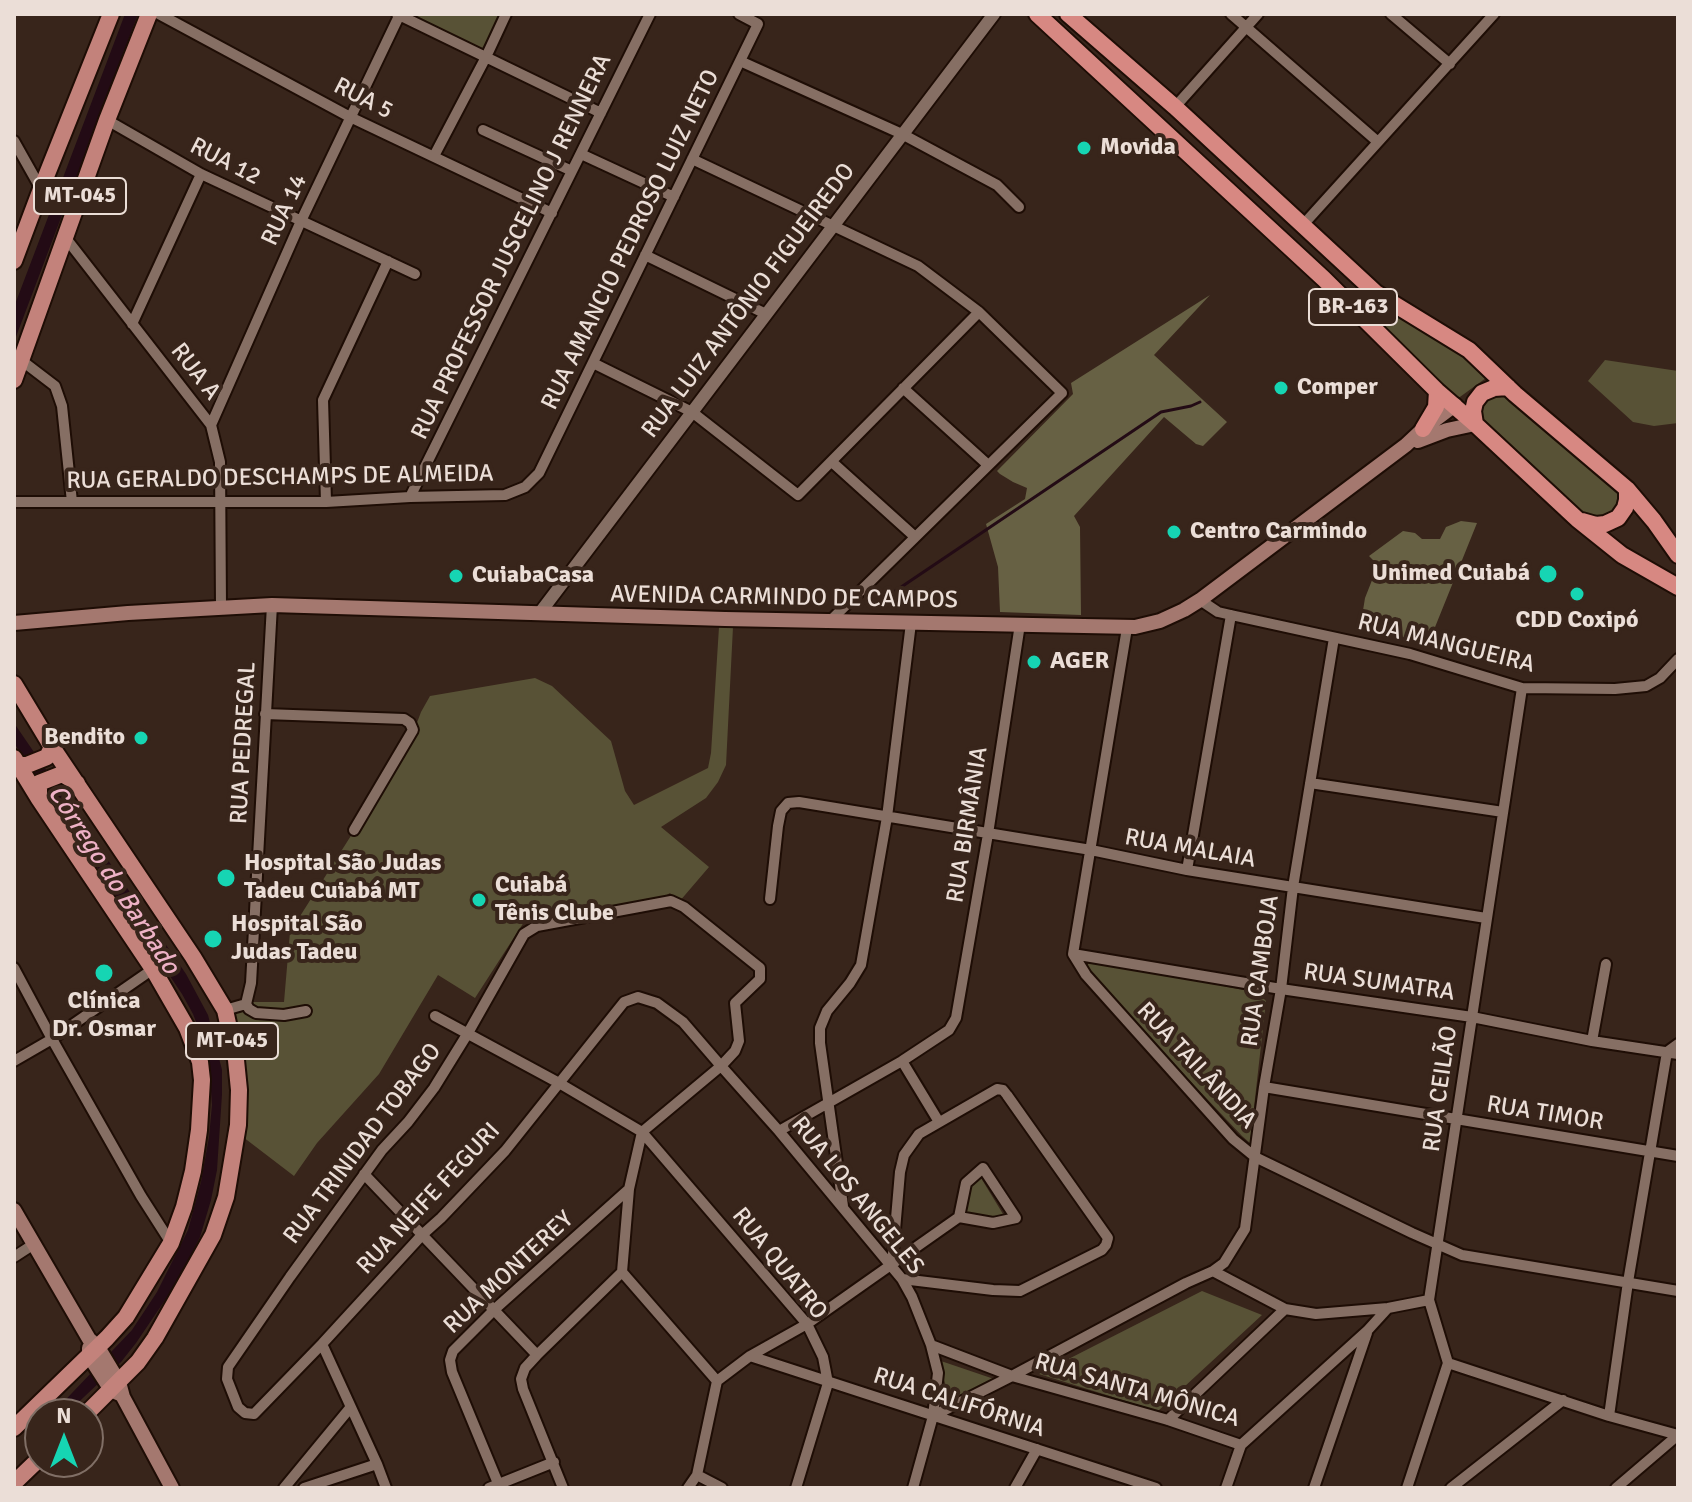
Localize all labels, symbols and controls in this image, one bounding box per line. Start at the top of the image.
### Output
street label: RUA PROFESSOR JUSCELINO J RENNERA [406,49,618,445]
street label: RUA AMANCIO PEDROSO LUIZ NETO [536,65,726,415]
street label: RUA 5 [329,72,397,126]
street label: RUA 12 [185,132,265,192]
place label: Movida [1100,134,1176,162]
marker: Movida [1075,139,1093,157]
street label: RUA LUIZ ANTÔNIO FIGUEIREDO [636,158,862,444]
street label: RUA 14 [256,170,314,250]
road number: MT-045 [34,178,126,214]
road number: BR-163 [1309,289,1397,325]
street label: RUA A [164,338,226,406]
place label: Comper [1297,374,1378,402]
marker: Comper [1272,379,1290,397]
street label: RUA GERALDO DESCHAMPS DE ALMEIDA [66,460,494,496]
place label: Centro Carmindo [1190,518,1367,546]
marker: Centro Carmindo [1165,523,1183,541]
place label: Unimed Cuiabá [1372,560,1530,588]
place label: CuiabaCasa [472,562,594,590]
marker: Unimed Cuiabá [1537,563,1559,585]
marker: CuiabaCasa [447,567,465,585]
street label: AVENIDA CARMINDO DE CAMPOS [610,581,958,615]
marker: CDD Coxipó [1568,585,1586,603]
place label: CDD Coxipó [1515,607,1639,635]
street label: RUA MANGUEIRA [1355,608,1537,680]
place label: AGER [1050,648,1109,676]
marker: AGER [1025,653,1043,671]
street label: RUA PEDREGAL [225,661,263,825]
place label: Bendito [44,724,125,752]
marker: Bendito [132,729,150,747]
street label: RUA BIRMÂNIA [941,745,995,905]
water label: Córrego do Barbado [40,780,186,980]
street label: RUA MALAIA [1122,823,1258,875]
place label: Hospital São Judas Tadeu Cuiabá MT [244,850,441,906]
marker: Hospital São Judas Tadeu Cuiabá MT [215,867,237,889]
place label: Cuiabá Tênis Clube [495,872,614,928]
marker: Cuiabá Tênis Clube [470,891,488,909]
street label: RUA CAMBOJA [1236,893,1286,1049]
place label: Hospital São Judas Tadeu [231,911,363,967]
marker: Hospital São Judas Tadeu [202,928,224,950]
street label: RUA SUMATRA [1302,958,1456,1008]
marker: Clínica Dr. Osmar [93,962,115,984]
place label: Clínica Dr. Osmar [52,988,156,1044]
street label: RUA TAILÂNDIA [1130,997,1262,1135]
road number: MT-045 [186,1023,278,1059]
street label: RUA CEILÃO [1418,1024,1464,1154]
street label: RUA TRINIDAD TOBAGO [278,1038,448,1250]
street label: RUA TIMOR [1484,1091,1606,1137]
street label: RUA LOS ANGELES [784,1111,930,1281]
street label: RUA NEIFE FEGURI [351,1117,507,1281]
street label: RUA QUATRO [725,1202,833,1326]
street label: RUA MONTEREY [438,1206,580,1340]
street label: RUA SANTA MÔNICA [1031,1348,1243,1434]
street label: RUA CALIFÓRNIA [870,1362,1048,1444]
north arrow [24,1398,104,1478]
text: N [56,1402,72,1429]

